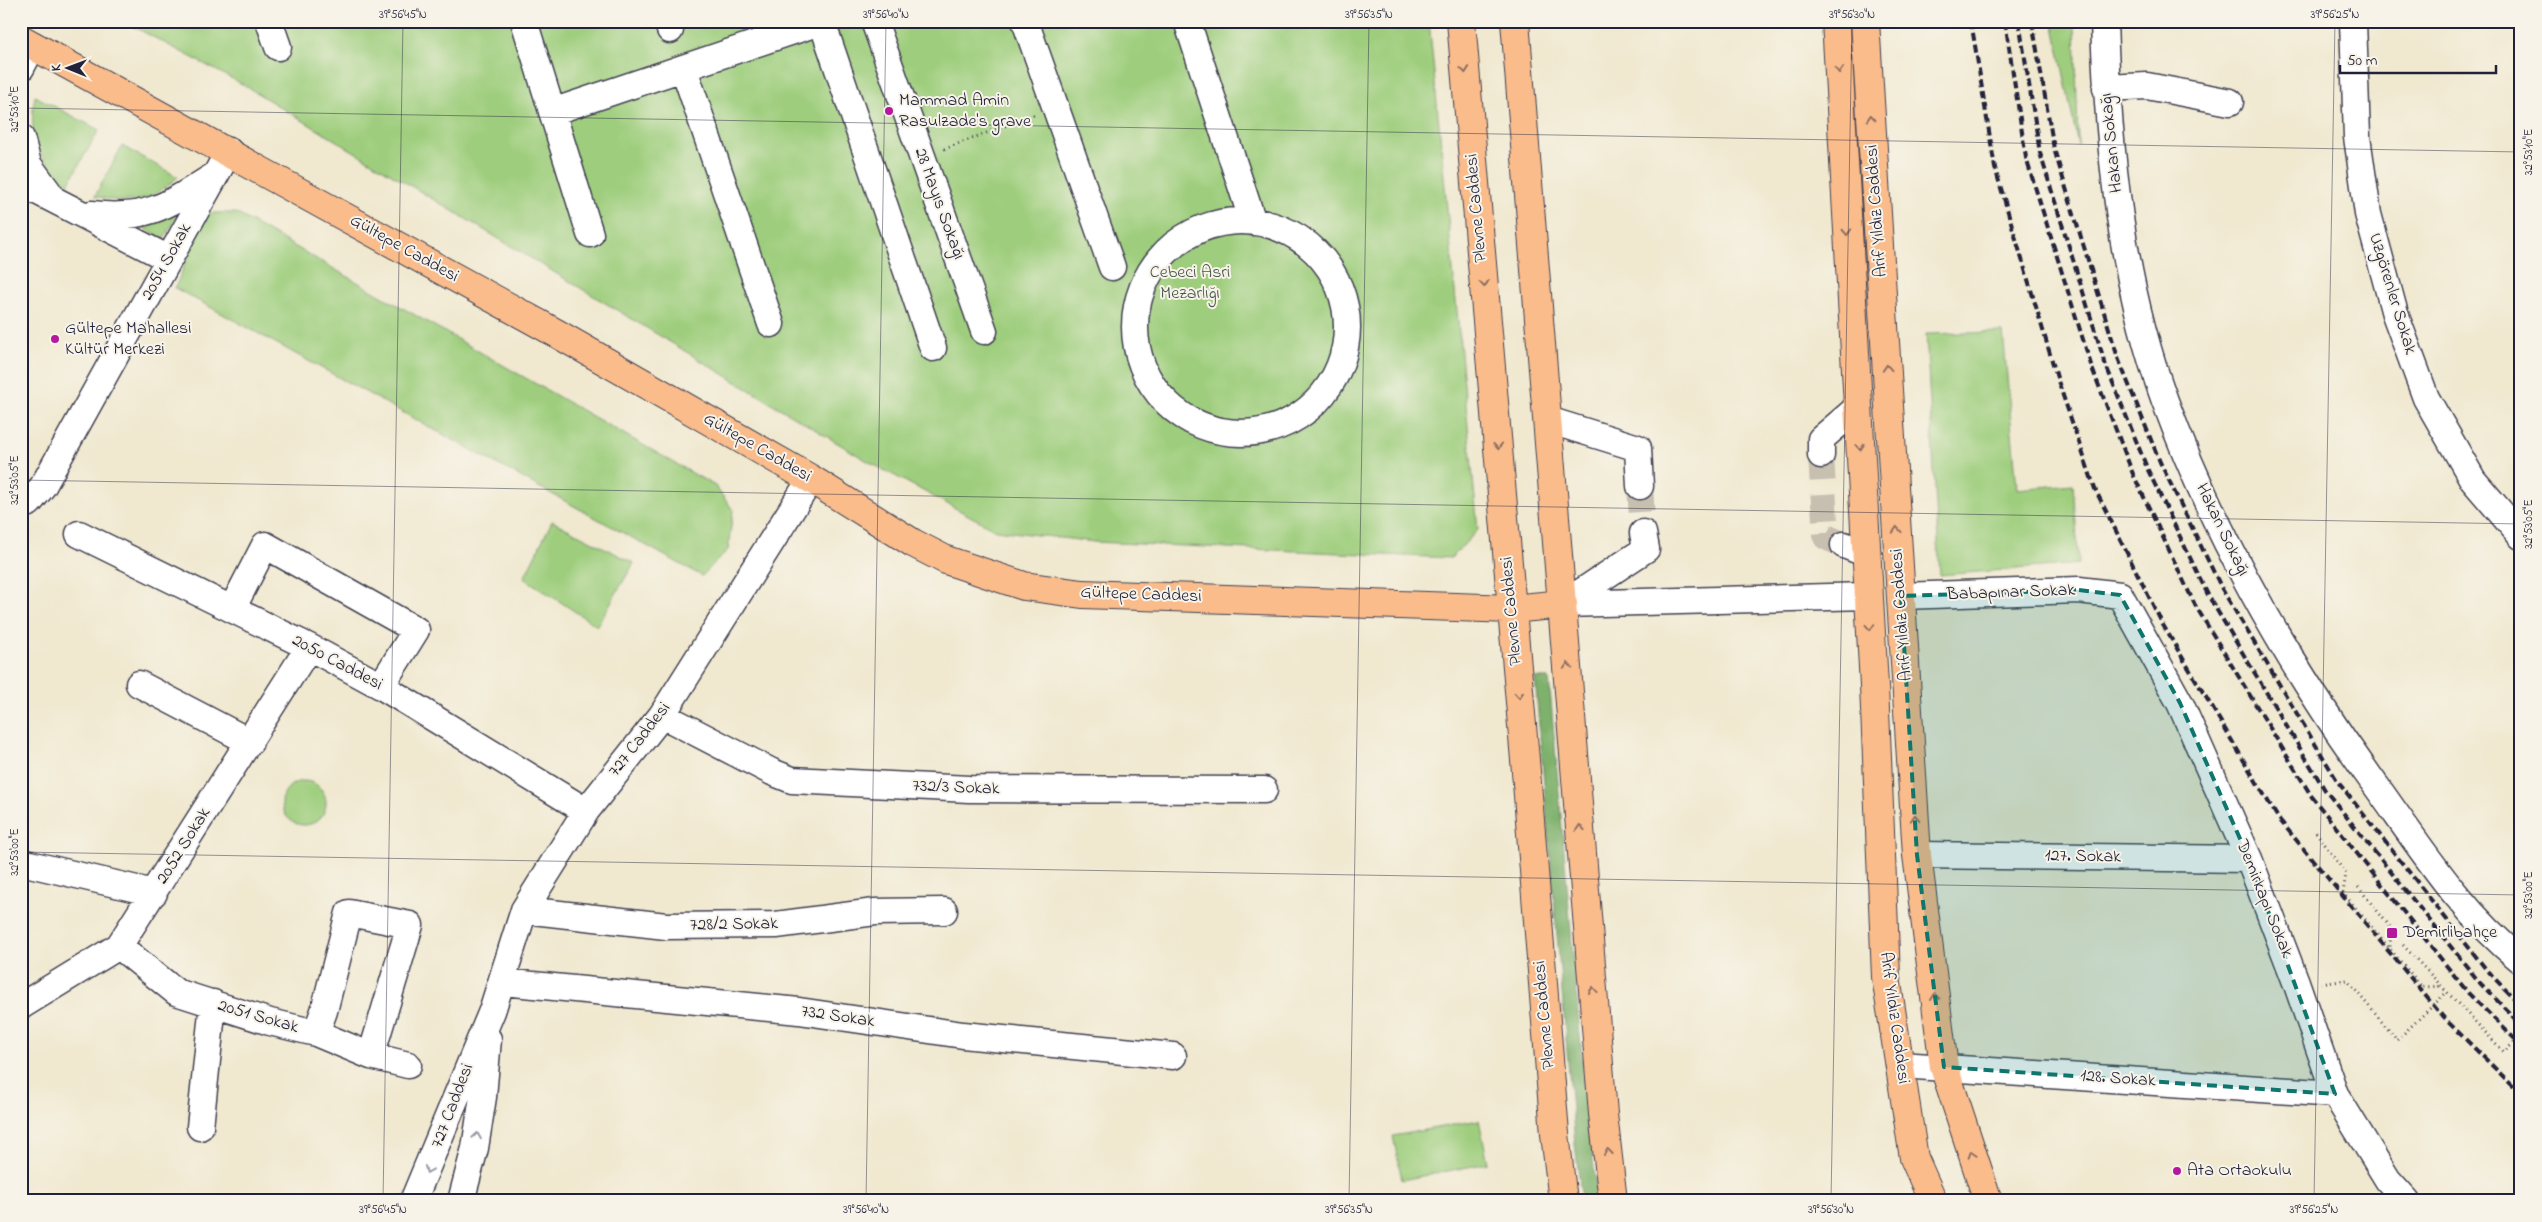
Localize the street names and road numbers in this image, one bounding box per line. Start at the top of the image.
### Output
street label: Hakan Sokağı [2094,92,2131,194]
street label: Arif Yıldız Caddesi [1859,144,1895,278]
street label: 28 Mayıs Sokağı [906,145,971,264]
street label: Plevne Caddesi [1459,153,1495,263]
street label: Gültepe Caddesi [345,208,463,290]
street label: 2054 Sokak [135,219,199,305]
street label: Uzgörenler Sokak [2360,230,2423,358]
street label: Gültepe Caddesi [698,406,816,490]
street label: Hakan Sokağı [2187,479,2256,581]
street label: Arif Yıldız Caddesi [1884,548,1920,682]
street label: Plevne Caddesi [1494,556,1530,666]
street label: Babapınar Sokak [1945,578,2076,608]
street label: Gültepe Caddesi [1080,580,1202,610]
street label: 2050 Caddesi [287,628,387,698]
street label: 727 Caddesi [602,697,678,783]
street label: 732/3 Sokak [912,773,1000,803]
street label: 2052 Sokak [150,802,218,889]
street label: Demirkapı Sokak [2228,835,2300,962]
street label: 127. Sokak [2045,843,2121,871]
street label: 728/2 Sokak [690,911,778,939]
street label: Arif Yıldız Caddesi [1872,950,1916,1086]
street label: Plevne Caddesi [1527,960,1563,1070]
street label: 2051 Sokak [214,993,302,1041]
street label: 732 Sokak [799,999,877,1035]
street label: 727 Caddesi [425,1060,481,1152]
street label: 128. Sokak [2079,1063,2157,1095]

